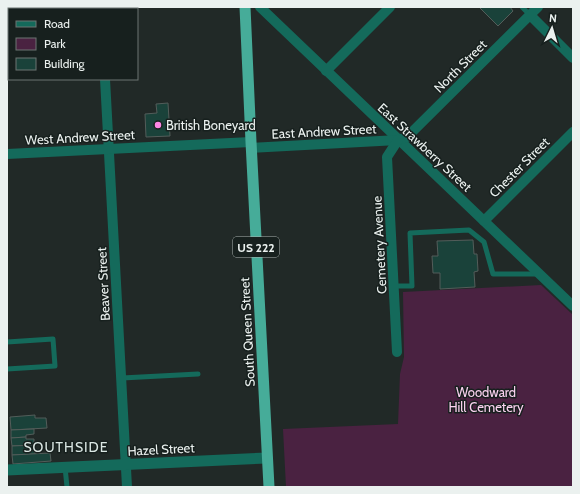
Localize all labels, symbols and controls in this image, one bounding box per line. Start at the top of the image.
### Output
legend [8,8,138,80]
north arrow [532,8,572,48]
text: N [548,11,557,25]
text: Road [44,16,70,31]
text: Park [44,36,66,51]
street label: North Street [430,36,490,96]
text: Building [44,56,86,71]
street label: East Strawberry Street [375,99,476,195]
place label: British Boneyard [166,117,256,133]
marker: British Boneyard [153,120,163,130]
street label: East Andrew Street [271,120,377,142]
street label: West Andrew Street [25,126,136,148]
street label: Chester Street [486,133,553,200]
street label: Cemetery Avenue [368,195,390,295]
road number: US 222 [233,237,279,257]
street label: Beaver Street [93,246,113,321]
street label: South Queen Street [236,276,258,387]
park label: Woodward Hill Cemetery [448,384,524,415]
district label: SOUTHSIDE [23,438,109,456]
street label: Hazel Street [127,439,196,459]

